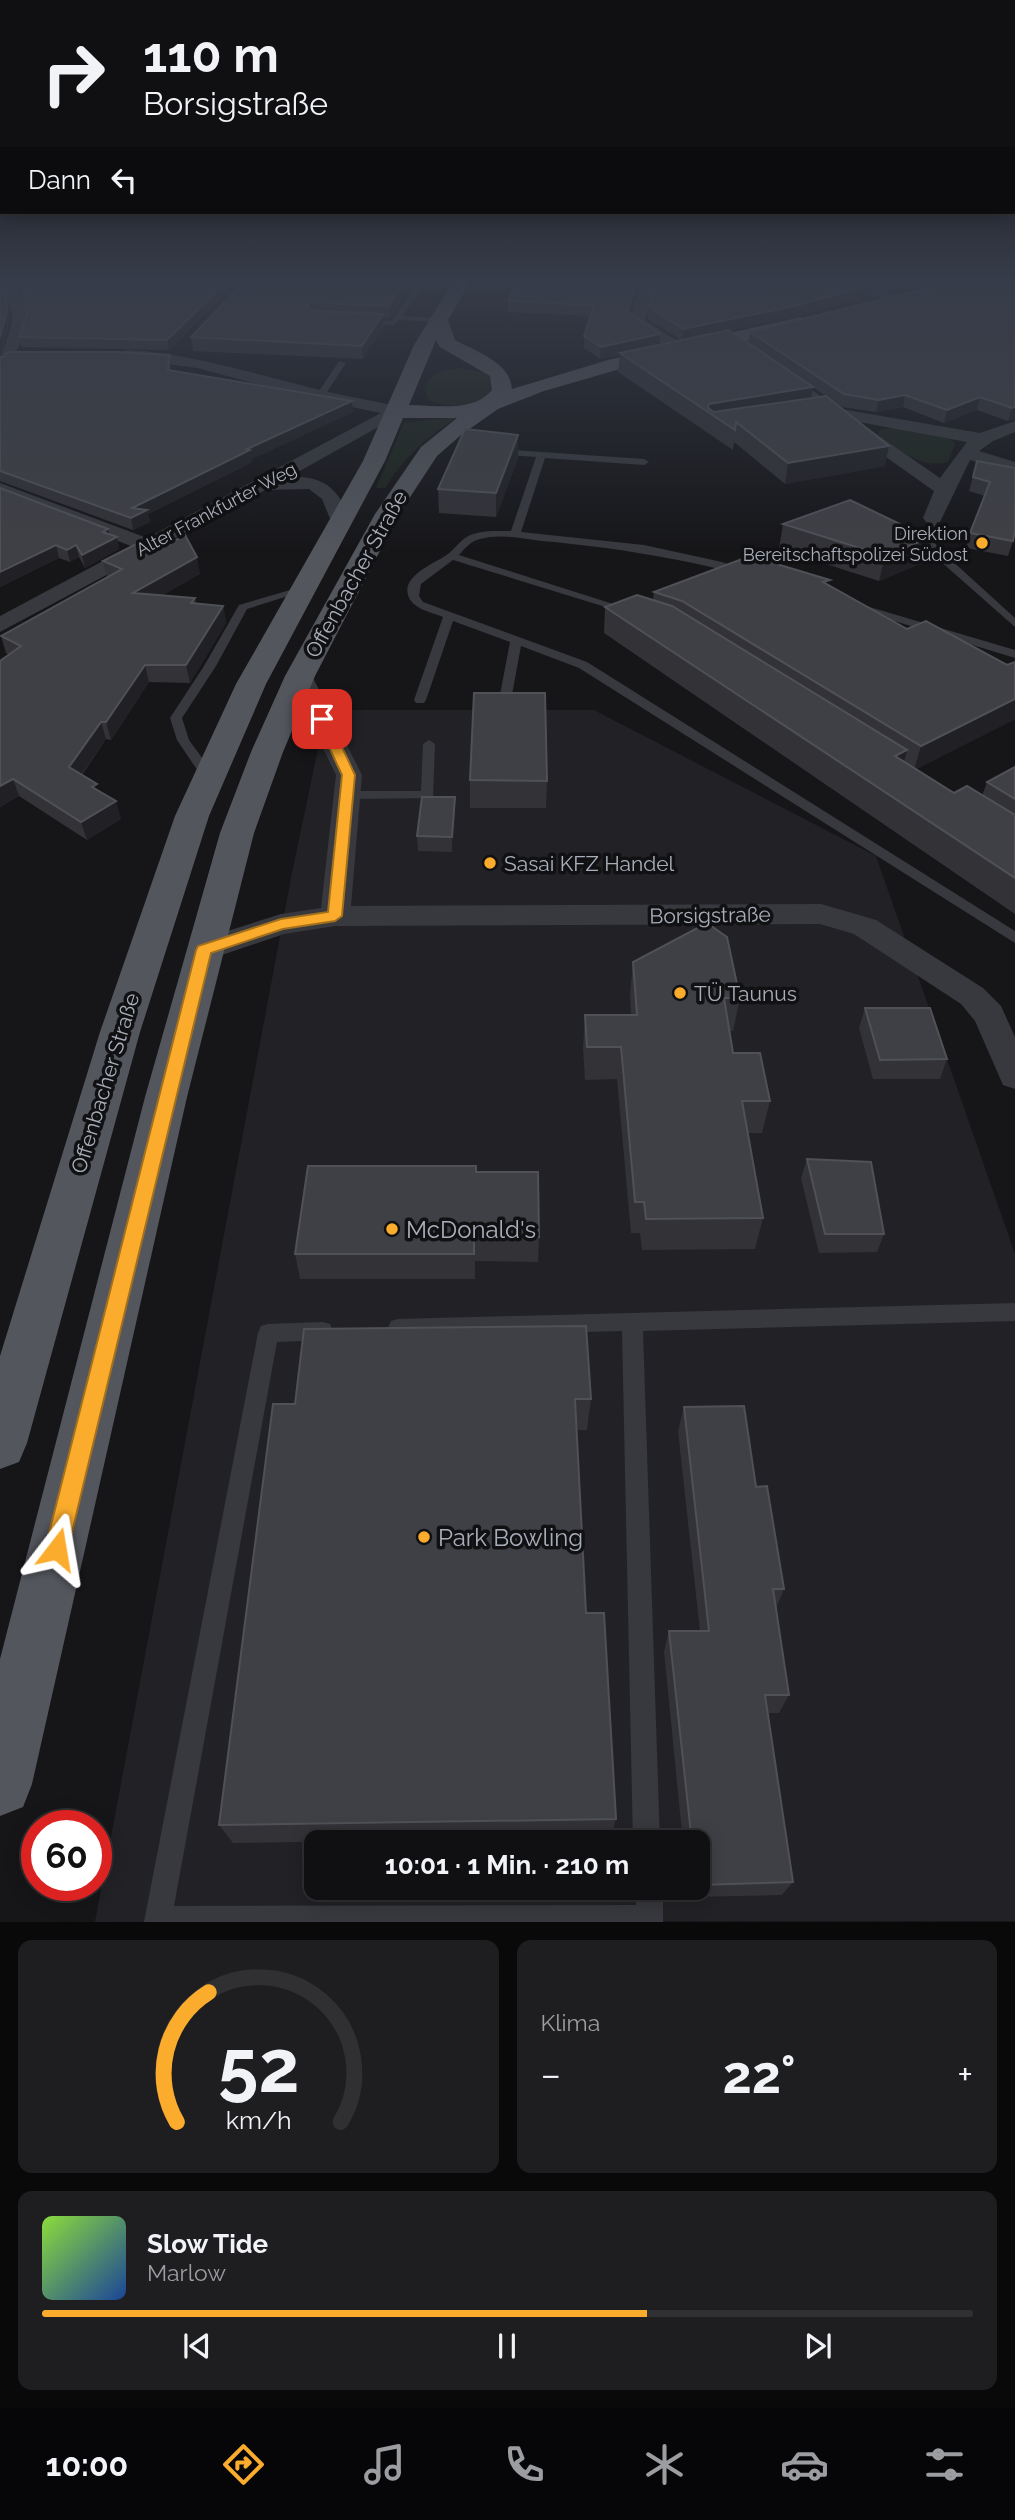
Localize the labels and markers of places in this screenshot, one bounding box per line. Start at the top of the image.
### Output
place label: Direktion Bereitschaftspolizei Südost [743,523,968,565]
marker: Direktion Bereitschaftspolizei Südost [974,535,990,551]
pin [292,689,352,749]
place label: Sasai KFZ Handel [504,851,675,876]
marker: Sasai KFZ Handel [482,855,498,871]
place label: TÜ Taunus [694,981,797,1006]
marker: TÜ Taunus [672,985,688,1001]
place label: McDonald's [406,1215,536,1244]
marker: McDonald's [384,1221,400,1237]
place label: Park Bowling [438,1523,583,1552]
marker: Park Bowling [416,1529,432,1545]

